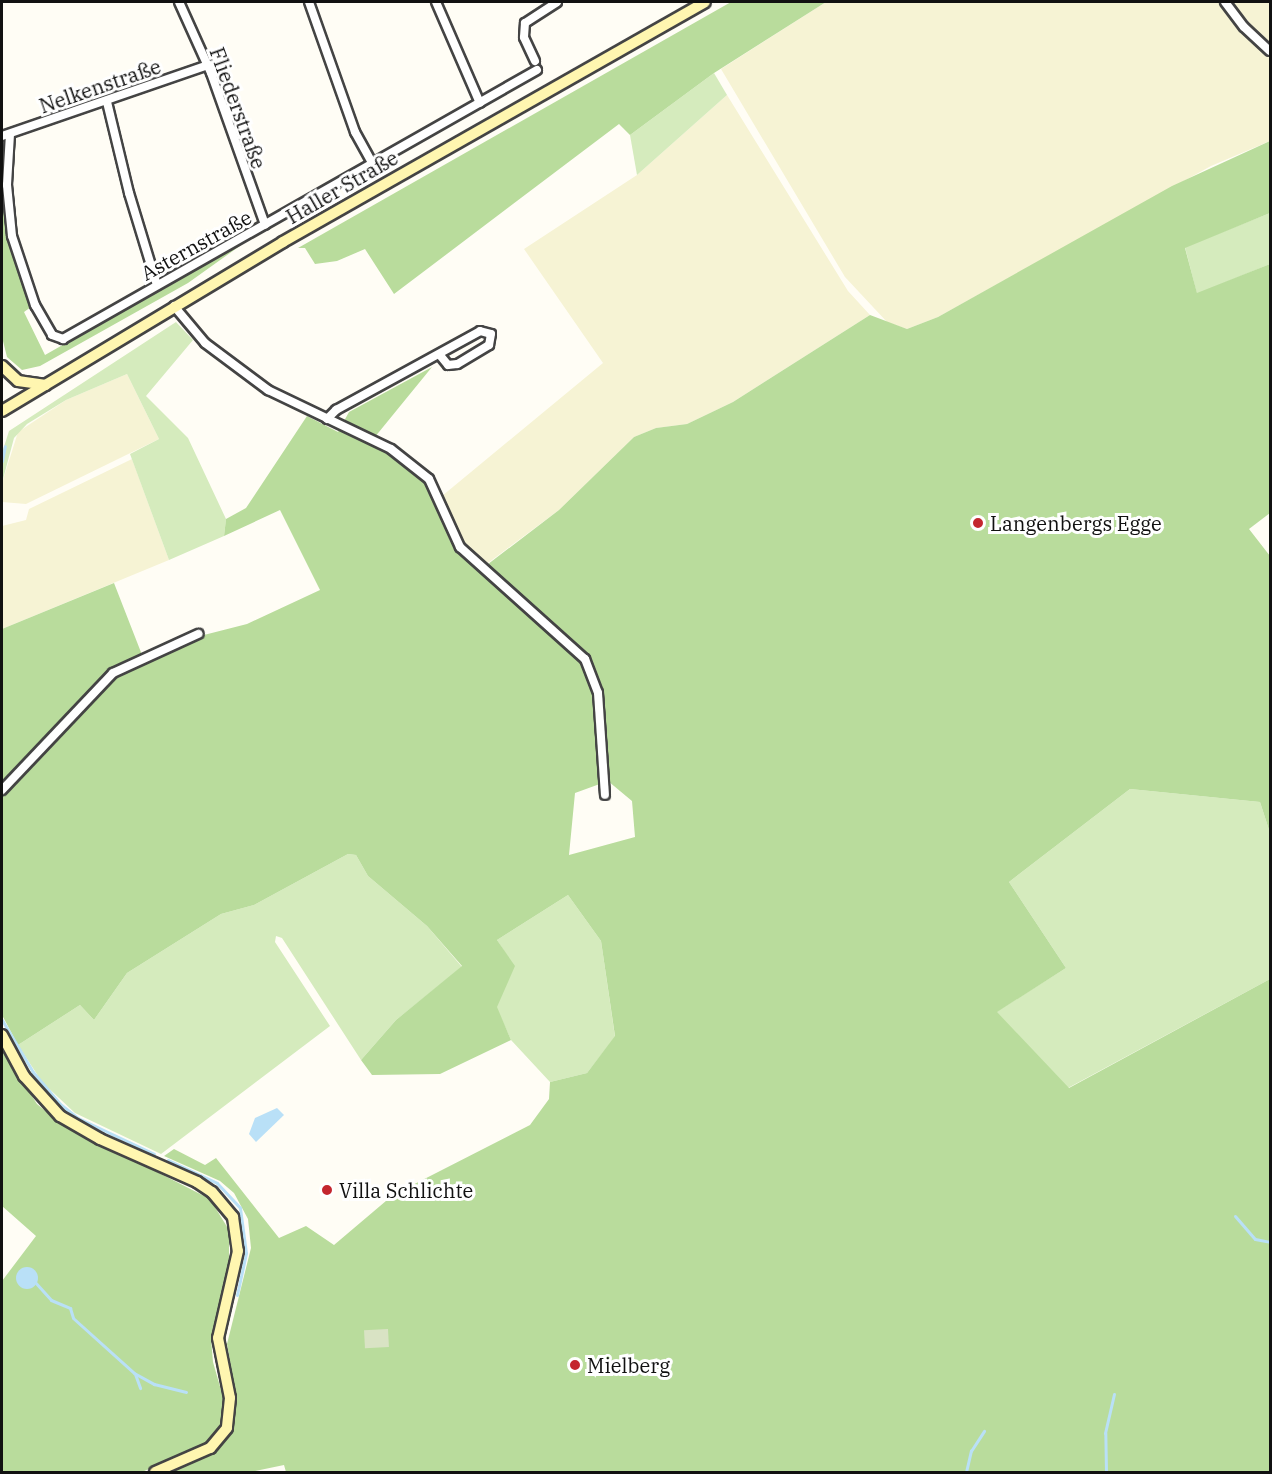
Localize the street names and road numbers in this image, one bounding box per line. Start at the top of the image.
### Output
street label: Fliederstraße [205,44,271,172]
street label: Nelkenstraße [36,54,164,118]
street label: Haller Straße [282,145,402,229]
street label: Asternstraße [136,205,256,285]

